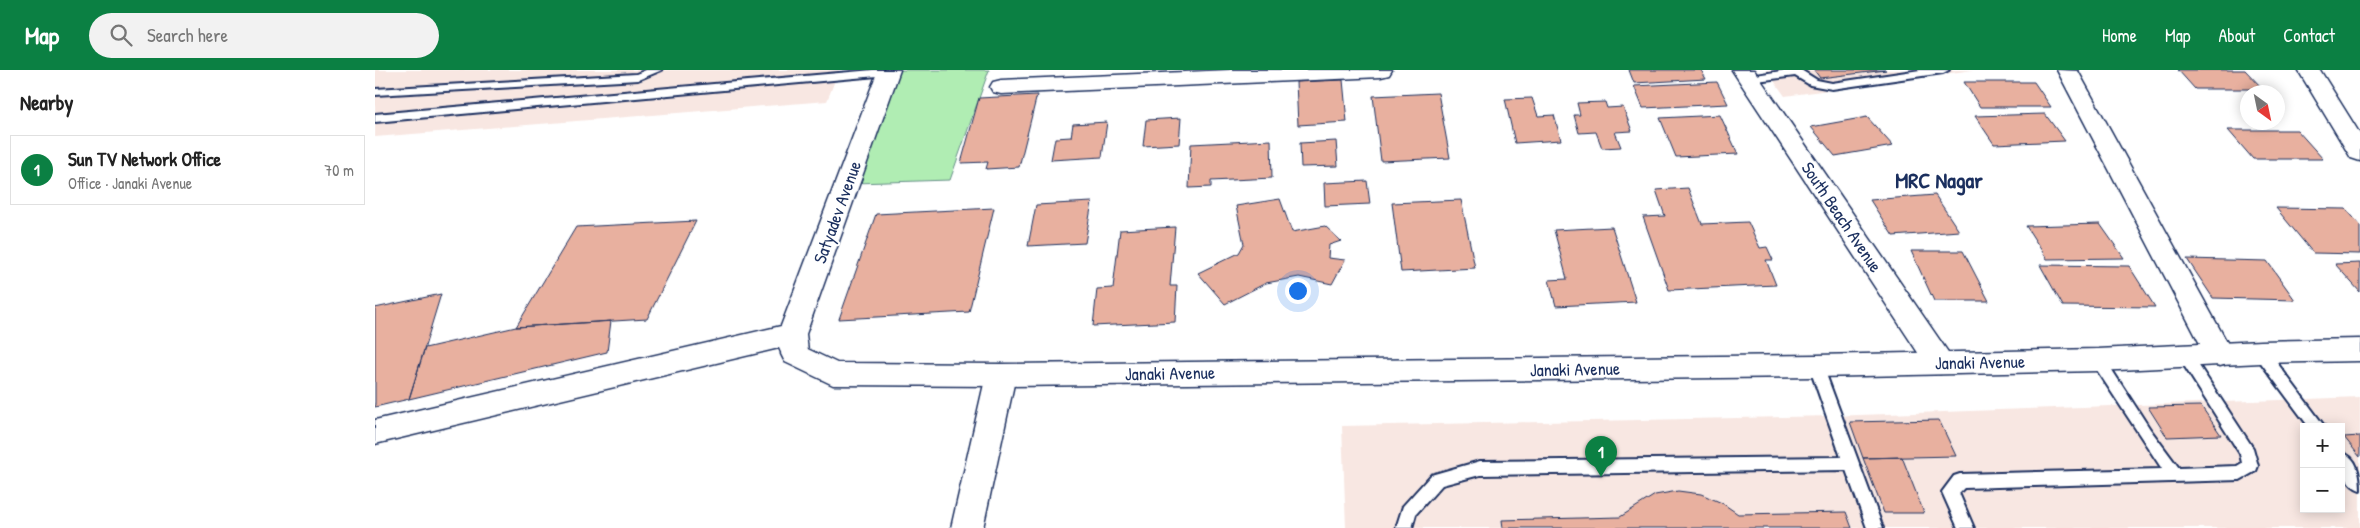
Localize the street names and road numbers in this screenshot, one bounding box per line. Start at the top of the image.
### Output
street label: Satyadev Avenue [807,157,867,267]
street label: South Beach Avenue [1796,157,1888,277]
street label: Janaki Avenue [1935,349,2025,375]
street label: Janaki Avenue [1530,356,1620,382]
street label: Janaki Avenue [1125,360,1215,386]

